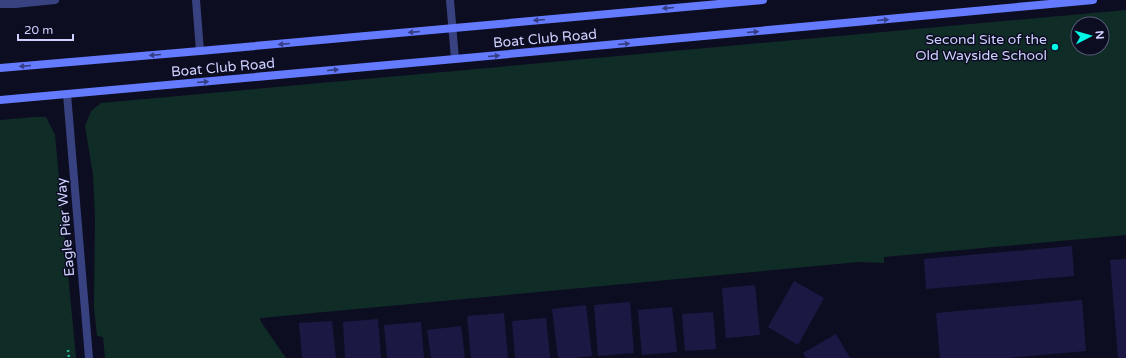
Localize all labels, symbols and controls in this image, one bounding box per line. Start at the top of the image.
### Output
one-way arrow [662,5,674,12]
scale bar [18,16,73,42]
one-way arrow [877,16,889,23]
north arrow [1070,16,1110,56]
one-way arrow [533,17,545,24]
text: 20 m [24,23,53,37]
street label: Boat Club Road [492,25,598,52]
one-way arrow [747,28,759,35]
one-way arrow [408,29,420,35]
text: N [1093,30,1106,40]
place label: Second Site of the Old Wayside School [915,31,1047,64]
one-way arrow [278,40,290,47]
one-way arrow [618,40,630,47]
marker: Second Site of the Old Wayside School [1050,42,1060,52]
one-way arrow [149,52,161,58]
one-way arrow [488,52,500,59]
street label: Boat Club Road [170,54,276,81]
one-way arrow [19,62,31,69]
one-way arrow [327,67,339,74]
one-way arrow [197,78,209,85]
street label: Eagle Pier Way [53,176,78,277]

